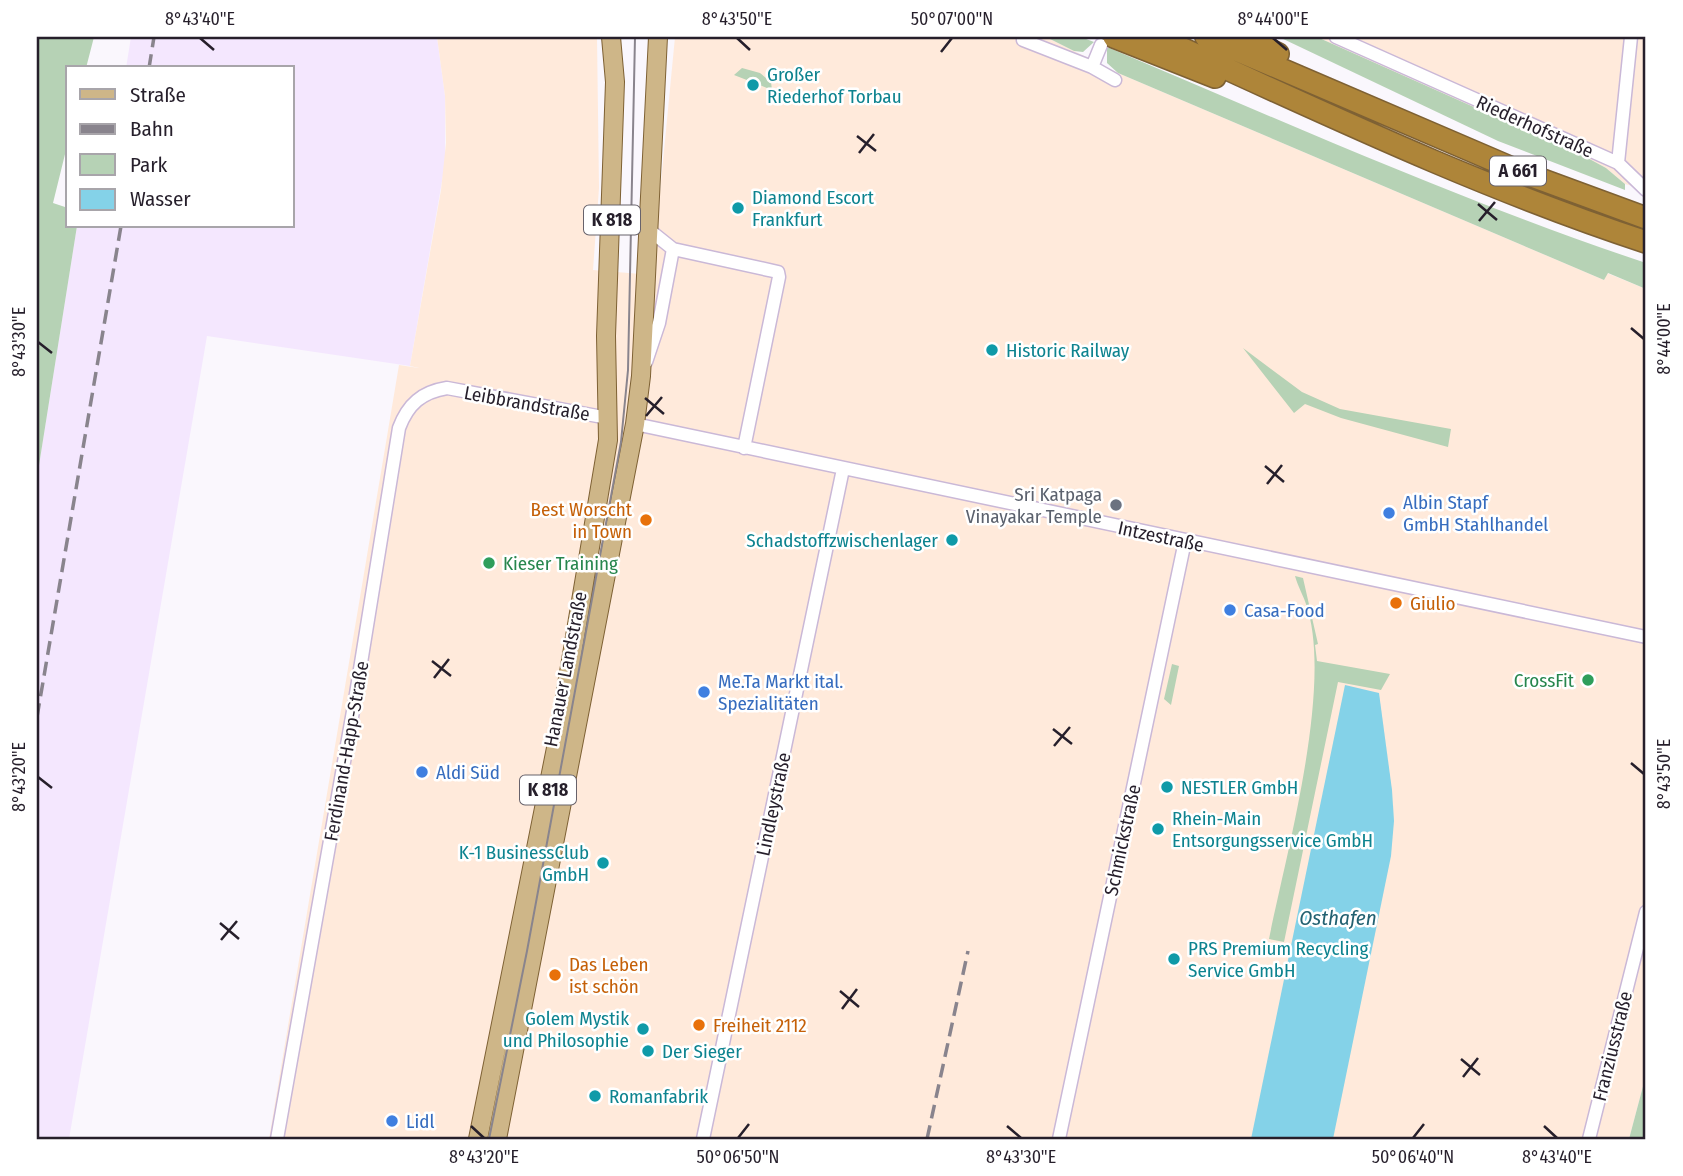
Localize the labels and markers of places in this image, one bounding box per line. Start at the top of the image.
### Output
place label: Großer Riederhof Torbau [767,63,902,108]
marker: Großer Riederhof Torbau [745,77,761,93]
place label: Diamond Escort Frankfurt [752,186,875,231]
marker: Diamond Escort Frankfurt [730,200,746,216]
place label: Historic Railway [1006,339,1130,362]
marker: Historic Railway [984,342,1000,358]
place label: Sri Katpaga Vinayakar Temple [966,483,1102,528]
place label: Albin Stapf GmbH Stahlhandel [1403,491,1548,536]
marker: Sri Katpaga Vinayakar Temple [1108,497,1124,513]
place label: Best Worscht in Town [531,498,633,543]
marker: Albin Stapf GmbH Stahlhandel [1381,505,1397,521]
marker: Best Worscht in Town [638,512,654,528]
place label: Schadstoffzwischenlager [746,529,938,552]
marker: Schadstoffzwischenlager [944,532,960,548]
place label: Kieser Training [503,552,618,575]
marker: Kieser Training [481,555,497,571]
place label: Giulio [1410,592,1455,615]
marker: Giulio [1388,595,1404,611]
place label: Casa-Food [1244,599,1325,622]
marker: Casa-Food [1222,602,1238,618]
place label: CrossFit [1514,669,1575,692]
place label: Me.Ta Markt ital. Spezialitäten [718,670,843,715]
marker: CrossFit [1580,672,1596,688]
marker: Me.Ta Markt ital. Spezialitäten [696,684,712,700]
place label: Aldi Süd [436,761,500,784]
marker: Aldi Süd [414,764,430,780]
place label: NESTLER GmbH [1181,776,1298,799]
marker: NESTLER GmbH [1159,779,1175,795]
place label: Rhein-Main Entsorgungsservice GmbH [1172,807,1373,852]
marker: Rhein-Main Entsorgungsservice GmbH [1150,821,1166,837]
place label: K-1 BusinessClub GmbH [459,841,589,886]
marker: K-1 BusinessClub GmbH [595,855,611,871]
place label: PRS Premium Recycling Service GmbH [1188,937,1368,982]
marker: PRS Premium Recycling Service GmbH [1166,951,1182,967]
place label: Das Leben ist schön [569,953,649,998]
marker: Das Leben ist schön [547,967,563,983]
place label: Golem Mystik und Philosophie [503,1007,629,1052]
place label: Freiheit 2112 [713,1014,807,1037]
marker: Freiheit 2112 [691,1017,707,1033]
marker: Golem Mystik und Philosophie [635,1021,651,1037]
place label: Der Sieger [662,1040,742,1063]
marker: Der Sieger [640,1043,656,1059]
place label: Romanfabrik [609,1085,708,1108]
marker: Romanfabrik [587,1088,603,1104]
place label: Lidl [406,1110,434,1133]
marker: Lidl [384,1113,400,1129]

